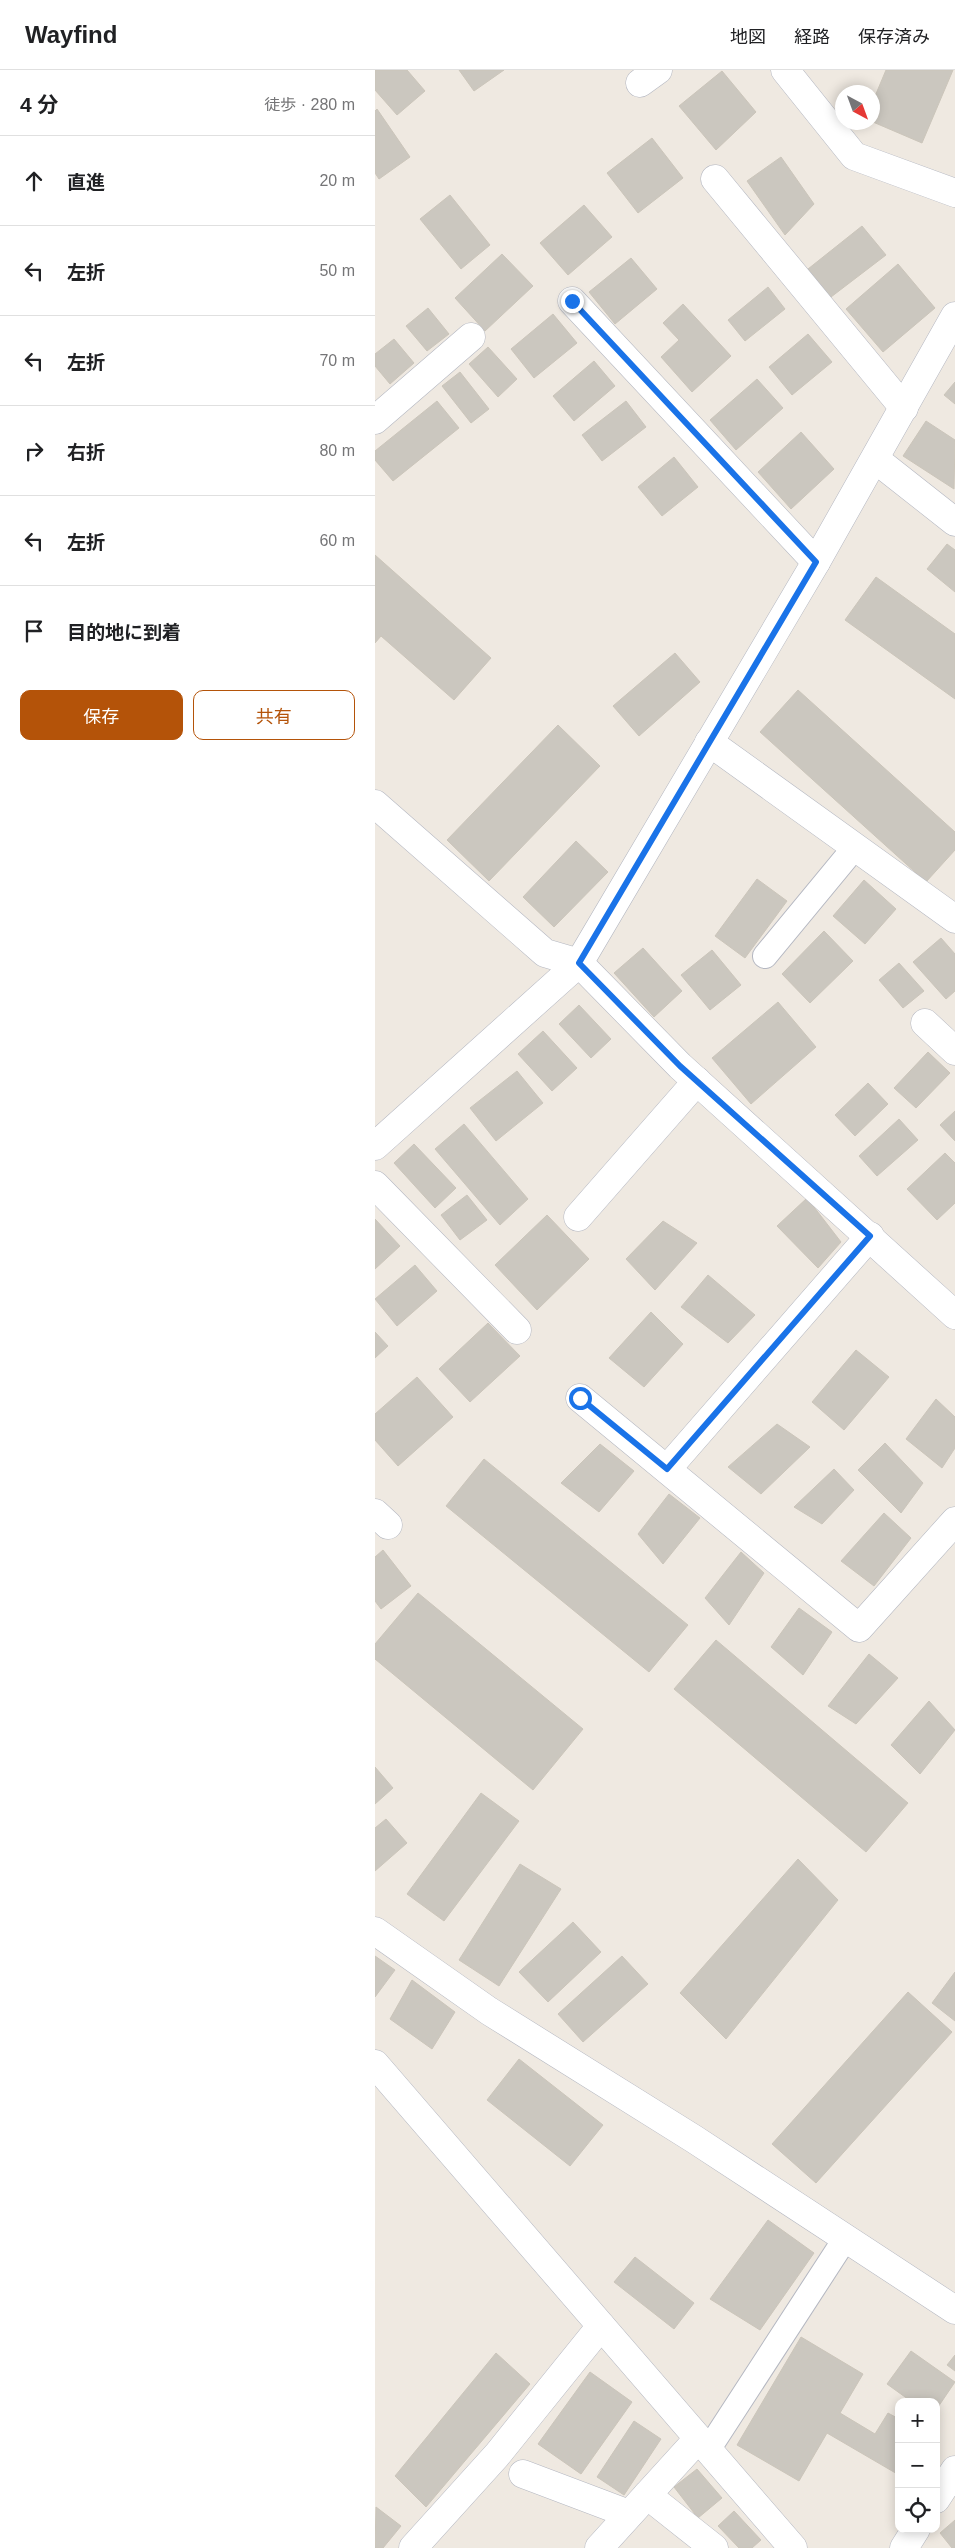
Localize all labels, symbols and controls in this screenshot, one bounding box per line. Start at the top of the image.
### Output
text: Wayfind [25,21,117,48]
text: 地図 [730,27,766,47]
text: 経路 [794,27,830,47]
text: 保存済み [858,27,930,47]
north arrow [835,85,880,130]
text: 4 分 [20,93,59,116]
text: 徒歩 · 280 m [264,96,355,113]
icon: ahead [20,167,48,195]
text: 直進 [67,172,105,193]
text: 20 m [319,172,355,189]
icon: left [20,257,48,285]
text: 左折 [67,262,105,283]
text: 50 m [319,262,355,279]
route end [561,290,584,313]
icon: left [20,347,48,375]
text: 左折 [67,352,105,373]
text: 70 m [319,352,355,369]
icon: right [20,437,48,465]
text: 右折 [67,442,105,463]
text: 80 m [319,442,355,459]
icon: left [20,527,48,555]
text: 左折 [67,532,105,553]
text: 60 m [319,532,355,549]
icon: arrive [20,617,48,645]
text: 目的地に到着 [67,622,181,643]
button: 保存 [20,690,183,740]
button: 共有 [193,690,355,740]
route start [569,1387,592,1410]
map controls [895,2398,940,2533]
button: + [895,2398,940,2443]
button: − [895,2443,940,2488]
button: locate [895,2488,940,2533]

